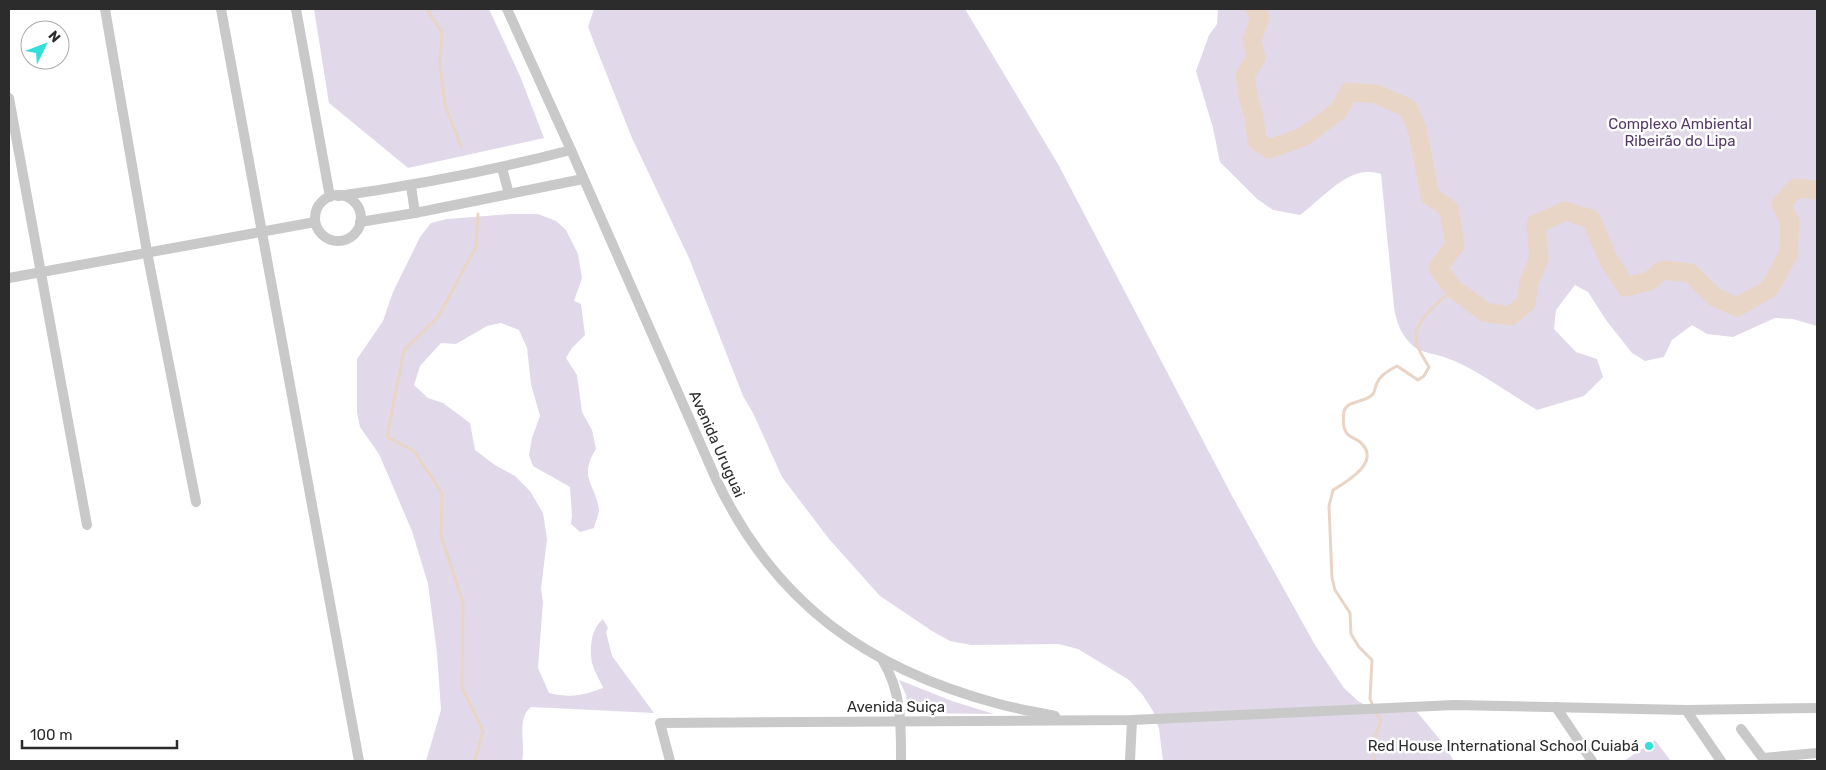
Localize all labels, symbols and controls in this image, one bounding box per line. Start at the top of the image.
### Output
north arrow [20,20,70,70]
text: N [45,27,64,46]
park label: Complexo Ambiental Ribeirão do Lipa [1608,115,1752,150]
street label: Avenida Uruguai [685,388,749,500]
street label: Avenida Suiça [847,698,945,716]
scale bar [22,718,178,750]
text: 100 m [30,726,72,744]
place label: Red House International School Cuiabá [1368,737,1639,755]
marker: Red House International School Cuiabá [1643,740,1655,752]

